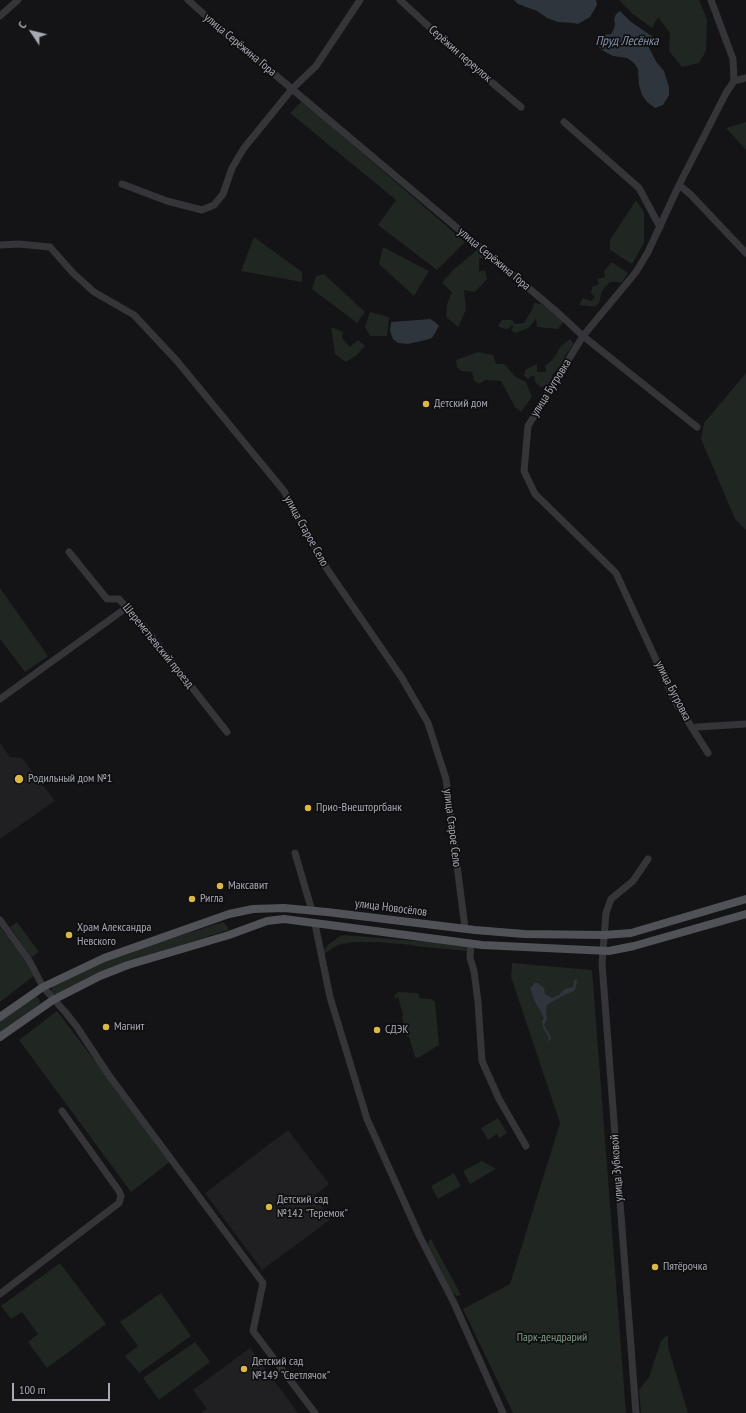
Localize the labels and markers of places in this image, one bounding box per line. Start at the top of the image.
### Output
place label: Детский дом [434,397,488,411]
marker: Детский дом [421,399,431,409]
place label: Родильный дом №1 [28,772,112,786]
marker: Родильный дом №1 [13,773,25,785]
place label: Прио-Внешторгбанк [316,801,402,815]
marker: Прио-Внешторгбанк [303,803,313,813]
place label: Максавит [228,879,268,893]
marker: Максавит [215,881,225,891]
place label: Ригла [200,892,223,906]
marker: Ригла [187,894,197,904]
place label: Храм Александра Невского [77,921,151,949]
marker: Храм Александра Невского [64,930,74,940]
place label: Магнит [114,1020,144,1034]
marker: Магнит [101,1022,111,1032]
place label: СДЭК [385,1023,408,1037]
marker: СДЭК [372,1025,382,1035]
place label: Детский сад №142 "Теремок" [277,1193,348,1221]
marker: Детский сад №142 "Теремок" [264,1202,274,1212]
place label: Пятёрочка [663,1260,707,1274]
marker: Пятёрочка [650,1262,660,1272]
place label: Детский сад №149 "Светлячок" [252,1355,330,1383]
marker: Детский сад №149 "Светлячок" [239,1364,249,1374]

